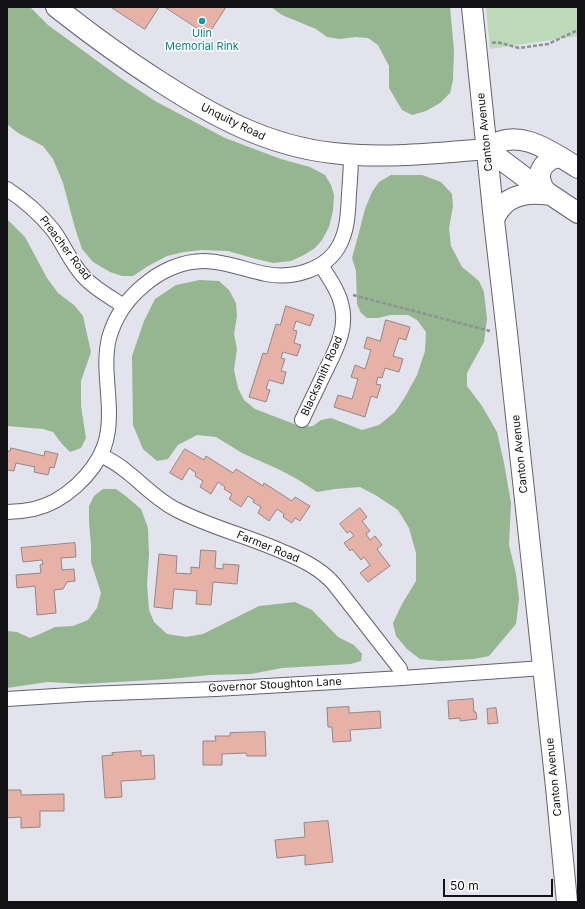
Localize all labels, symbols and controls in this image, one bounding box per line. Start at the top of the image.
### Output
marker: Ulin Memorial Rink [197,16,207,26]
place label: Ulin Memorial Rink [165,27,239,53]
street label: Canton Avenue [474,92,496,172]
street label: Unquity Road [199,101,267,143]
street label: Preacher Road [37,213,93,283]
street label: Blacksmith Road [298,334,346,418]
street label: Canton Avenue [509,414,531,494]
street label: Farmer Road [235,528,301,566]
street label: Governor Stoughton Lane [208,675,342,695]
street label: Canton Avenue [543,737,565,817]
scale bar [445,871,555,897]
text: 50 m [450,878,479,893]

